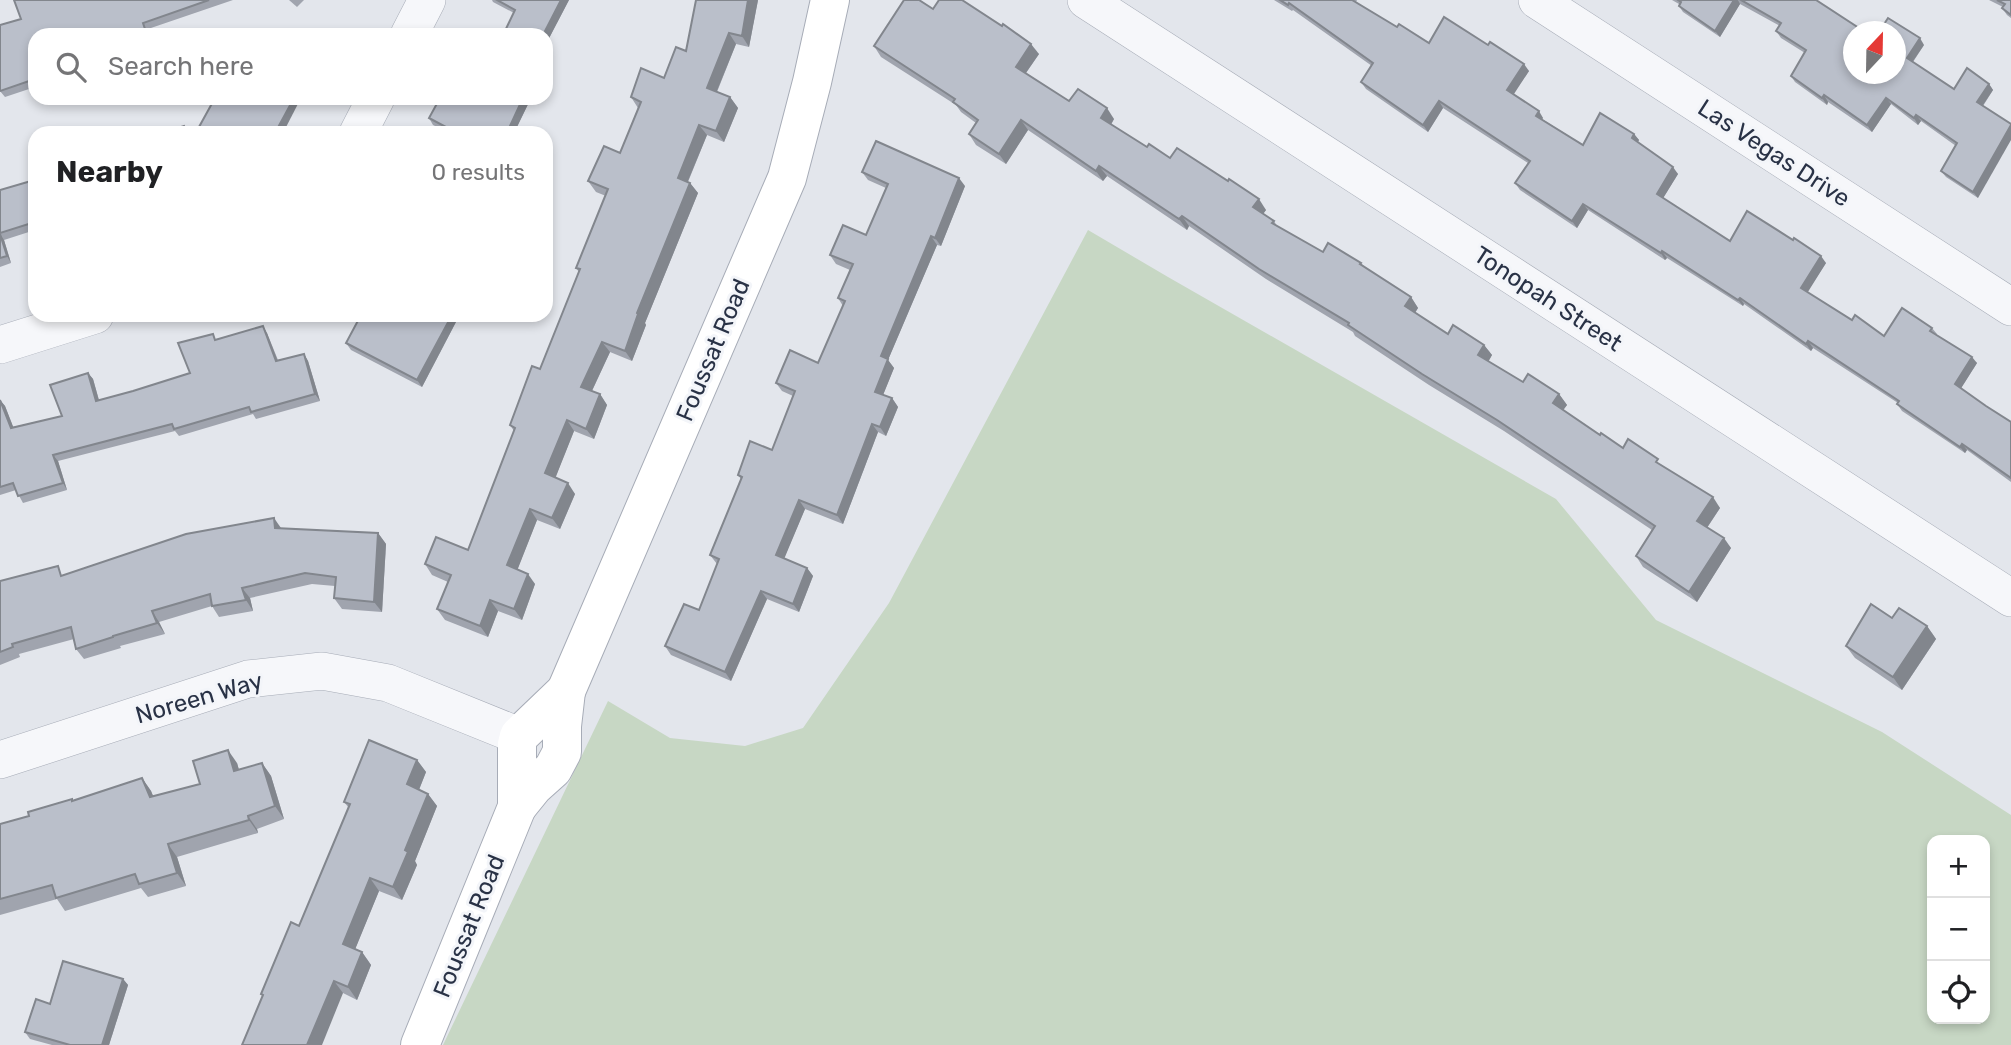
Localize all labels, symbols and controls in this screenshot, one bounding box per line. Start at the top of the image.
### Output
north arrow [1843,21,1906,84]
search box [28,28,553,105]
icon: search [52,48,90,86]
text: Search here [108,51,254,82]
street label: Las Vegas Drive [1693,93,1855,213]
text: Nearby [56,154,163,190]
text: 0 results [431,158,525,186]
street label: Tonopah Street [1469,241,1627,357]
street label: Foussat Road [670,275,756,425]
street label: Noreen Way [132,666,266,730]
map controls [1927,835,1990,1024]
button: + [1927,835,1990,898]
street label: Foussat Road [428,850,510,1002]
button: − [1927,898,1990,961]
button: locate [1927,961,1990,1024]

